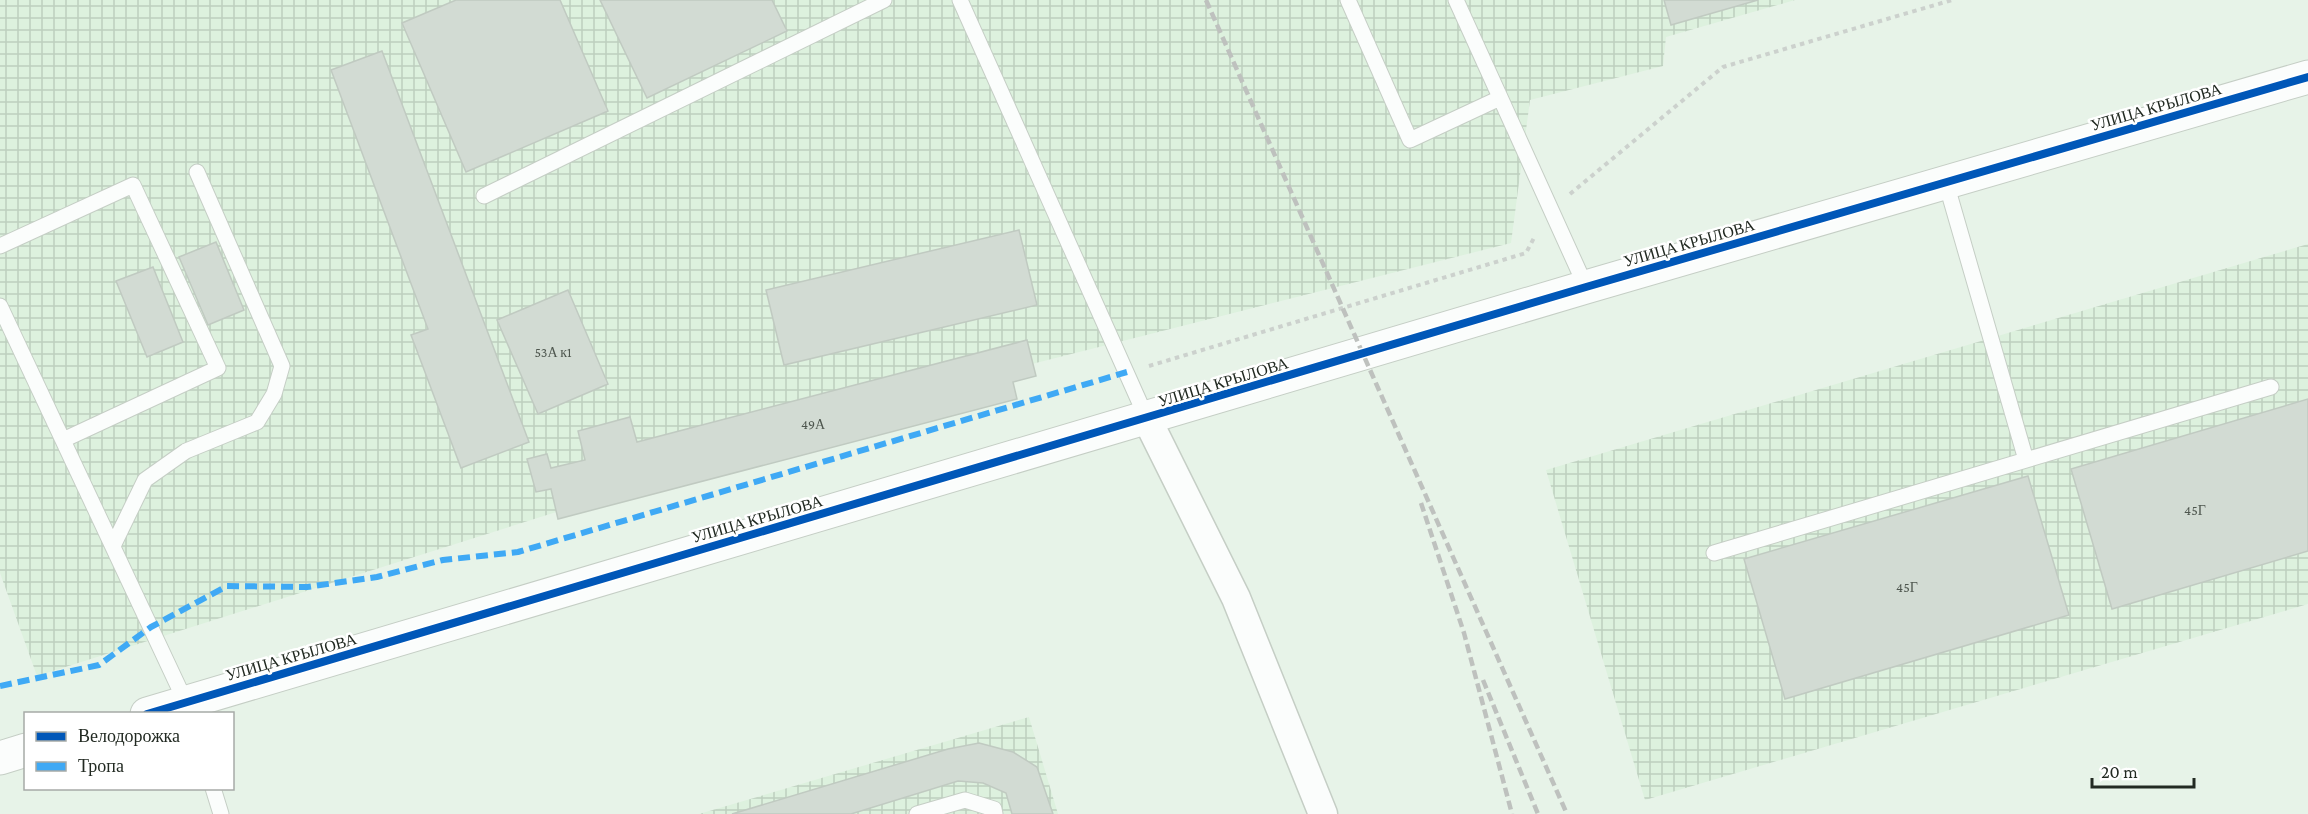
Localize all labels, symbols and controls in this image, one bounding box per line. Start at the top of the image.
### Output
street label: УЛИЦА КРЫЛОВА [2089,80,2224,135]
street label: УЛИЦА КРЫЛОВА [1622,216,1757,271]
house number: 53А к1 [534,344,572,360]
street label: УЛИЦА КРЫЛОВА [1156,354,1291,411]
house number: 49А [801,416,826,432]
street label: УЛИЦА КРЫЛОВА [690,492,825,547]
house number: 45Г [2184,502,2206,518]
house number: 45Г [1896,579,1918,595]
street label: УЛИЦА КРЫЛОВА [224,630,359,685]
legend [24,712,234,790]
text: Велодорожка [78,726,180,746]
scale bar [2092,751,2194,789]
text: Тропа [78,756,124,776]
text: 20 m [2101,762,2138,782]

